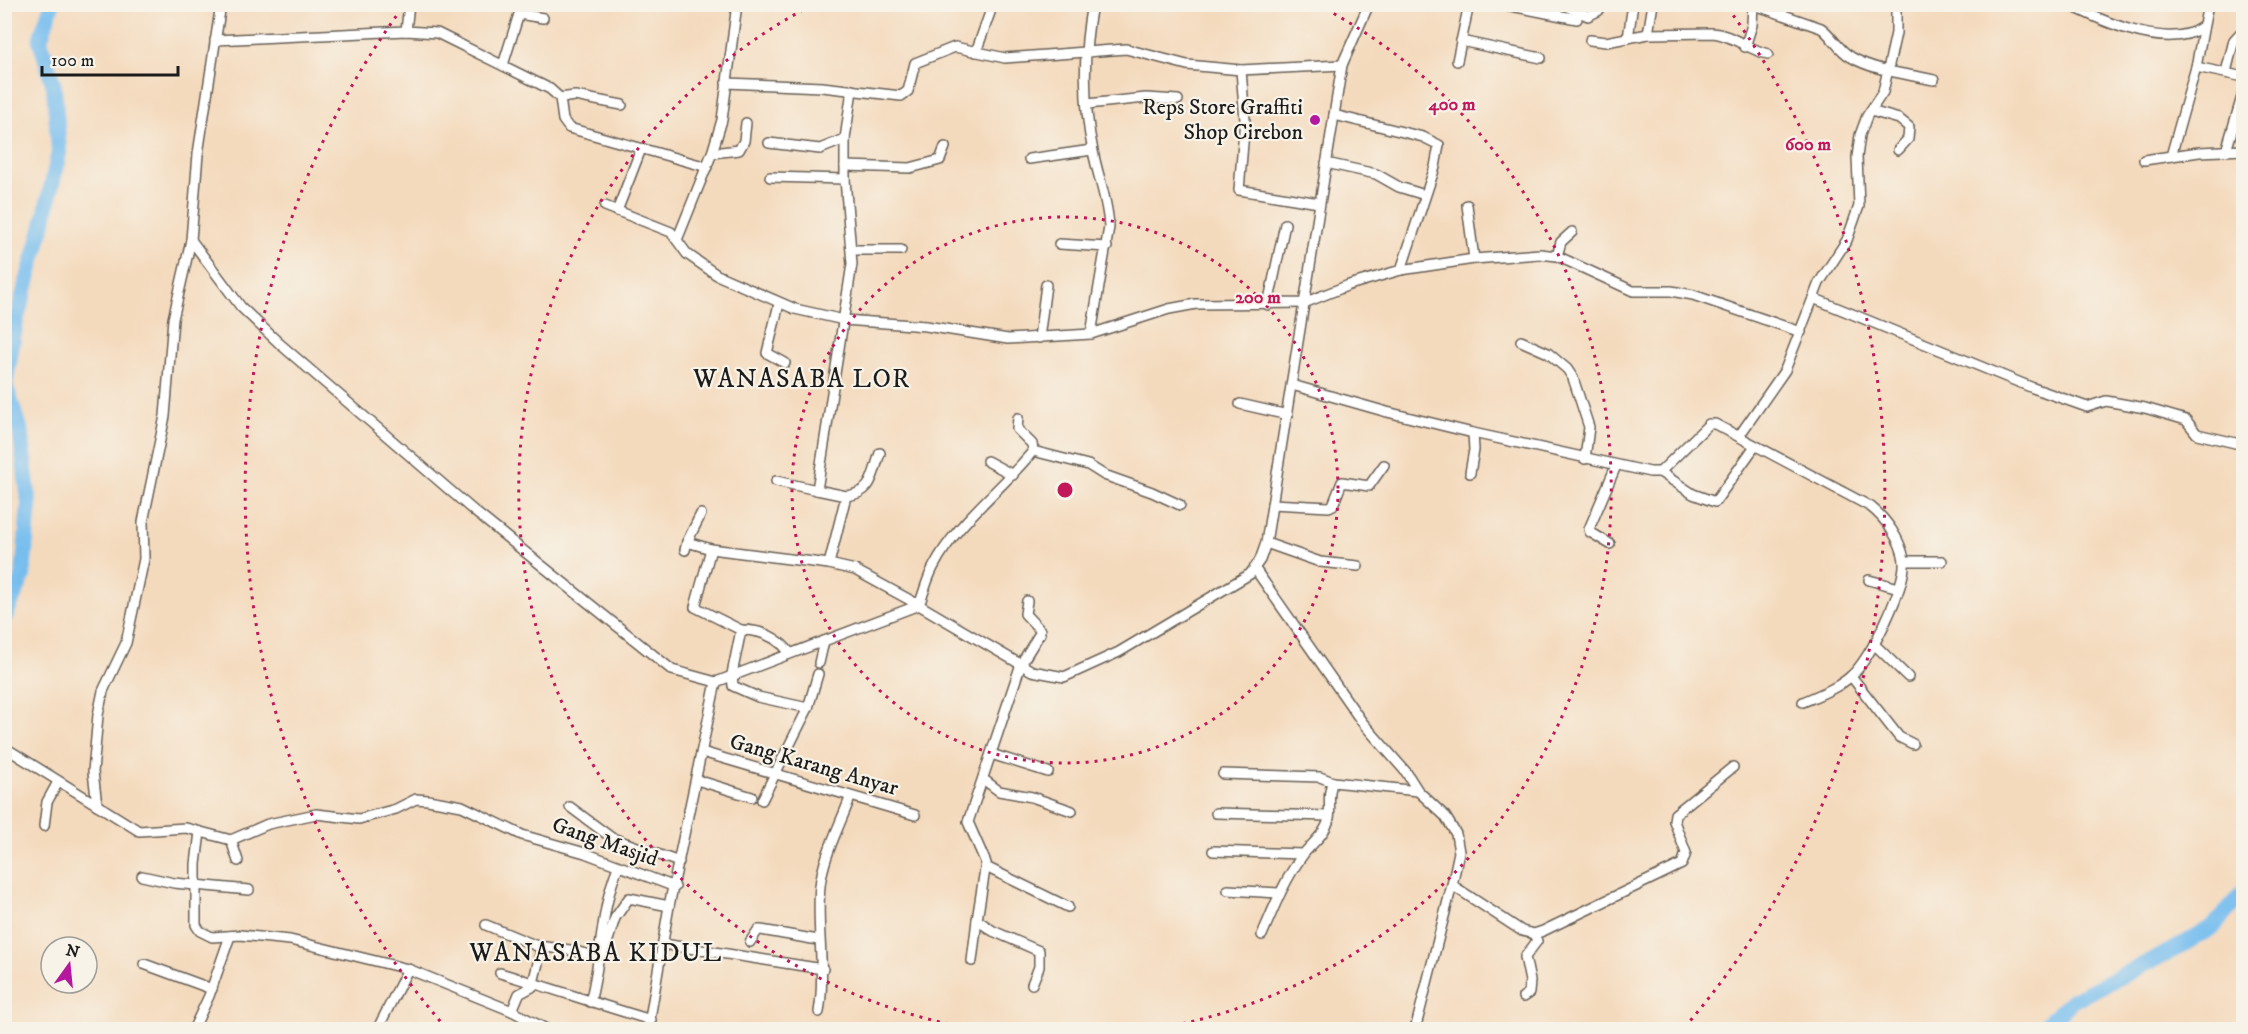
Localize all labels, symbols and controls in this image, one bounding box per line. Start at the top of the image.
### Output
scale bar [42,39,178,77]
text: 100 m [51,50,94,72]
place label: Reps Store Graffiti Shop Cirebon [1142,94,1304,146]
text: 400 m [1427,94,1476,116]
marker: Reps Store Graffiti Shop Cirebon [1308,113,1322,127]
text: 600 m [1785,134,1832,156]
text: 200 m [1235,287,1281,309]
district label: WANASABA LOR [692,363,911,396]
centre of rings [1055,480,1075,500]
street label: Gang Karang Anyar [727,728,902,802]
street label: Gang Masjid [548,811,662,873]
north arrow [39,935,99,995]
district label: WANASABA KIDUL [468,937,723,970]
text: N [64,940,82,963]

